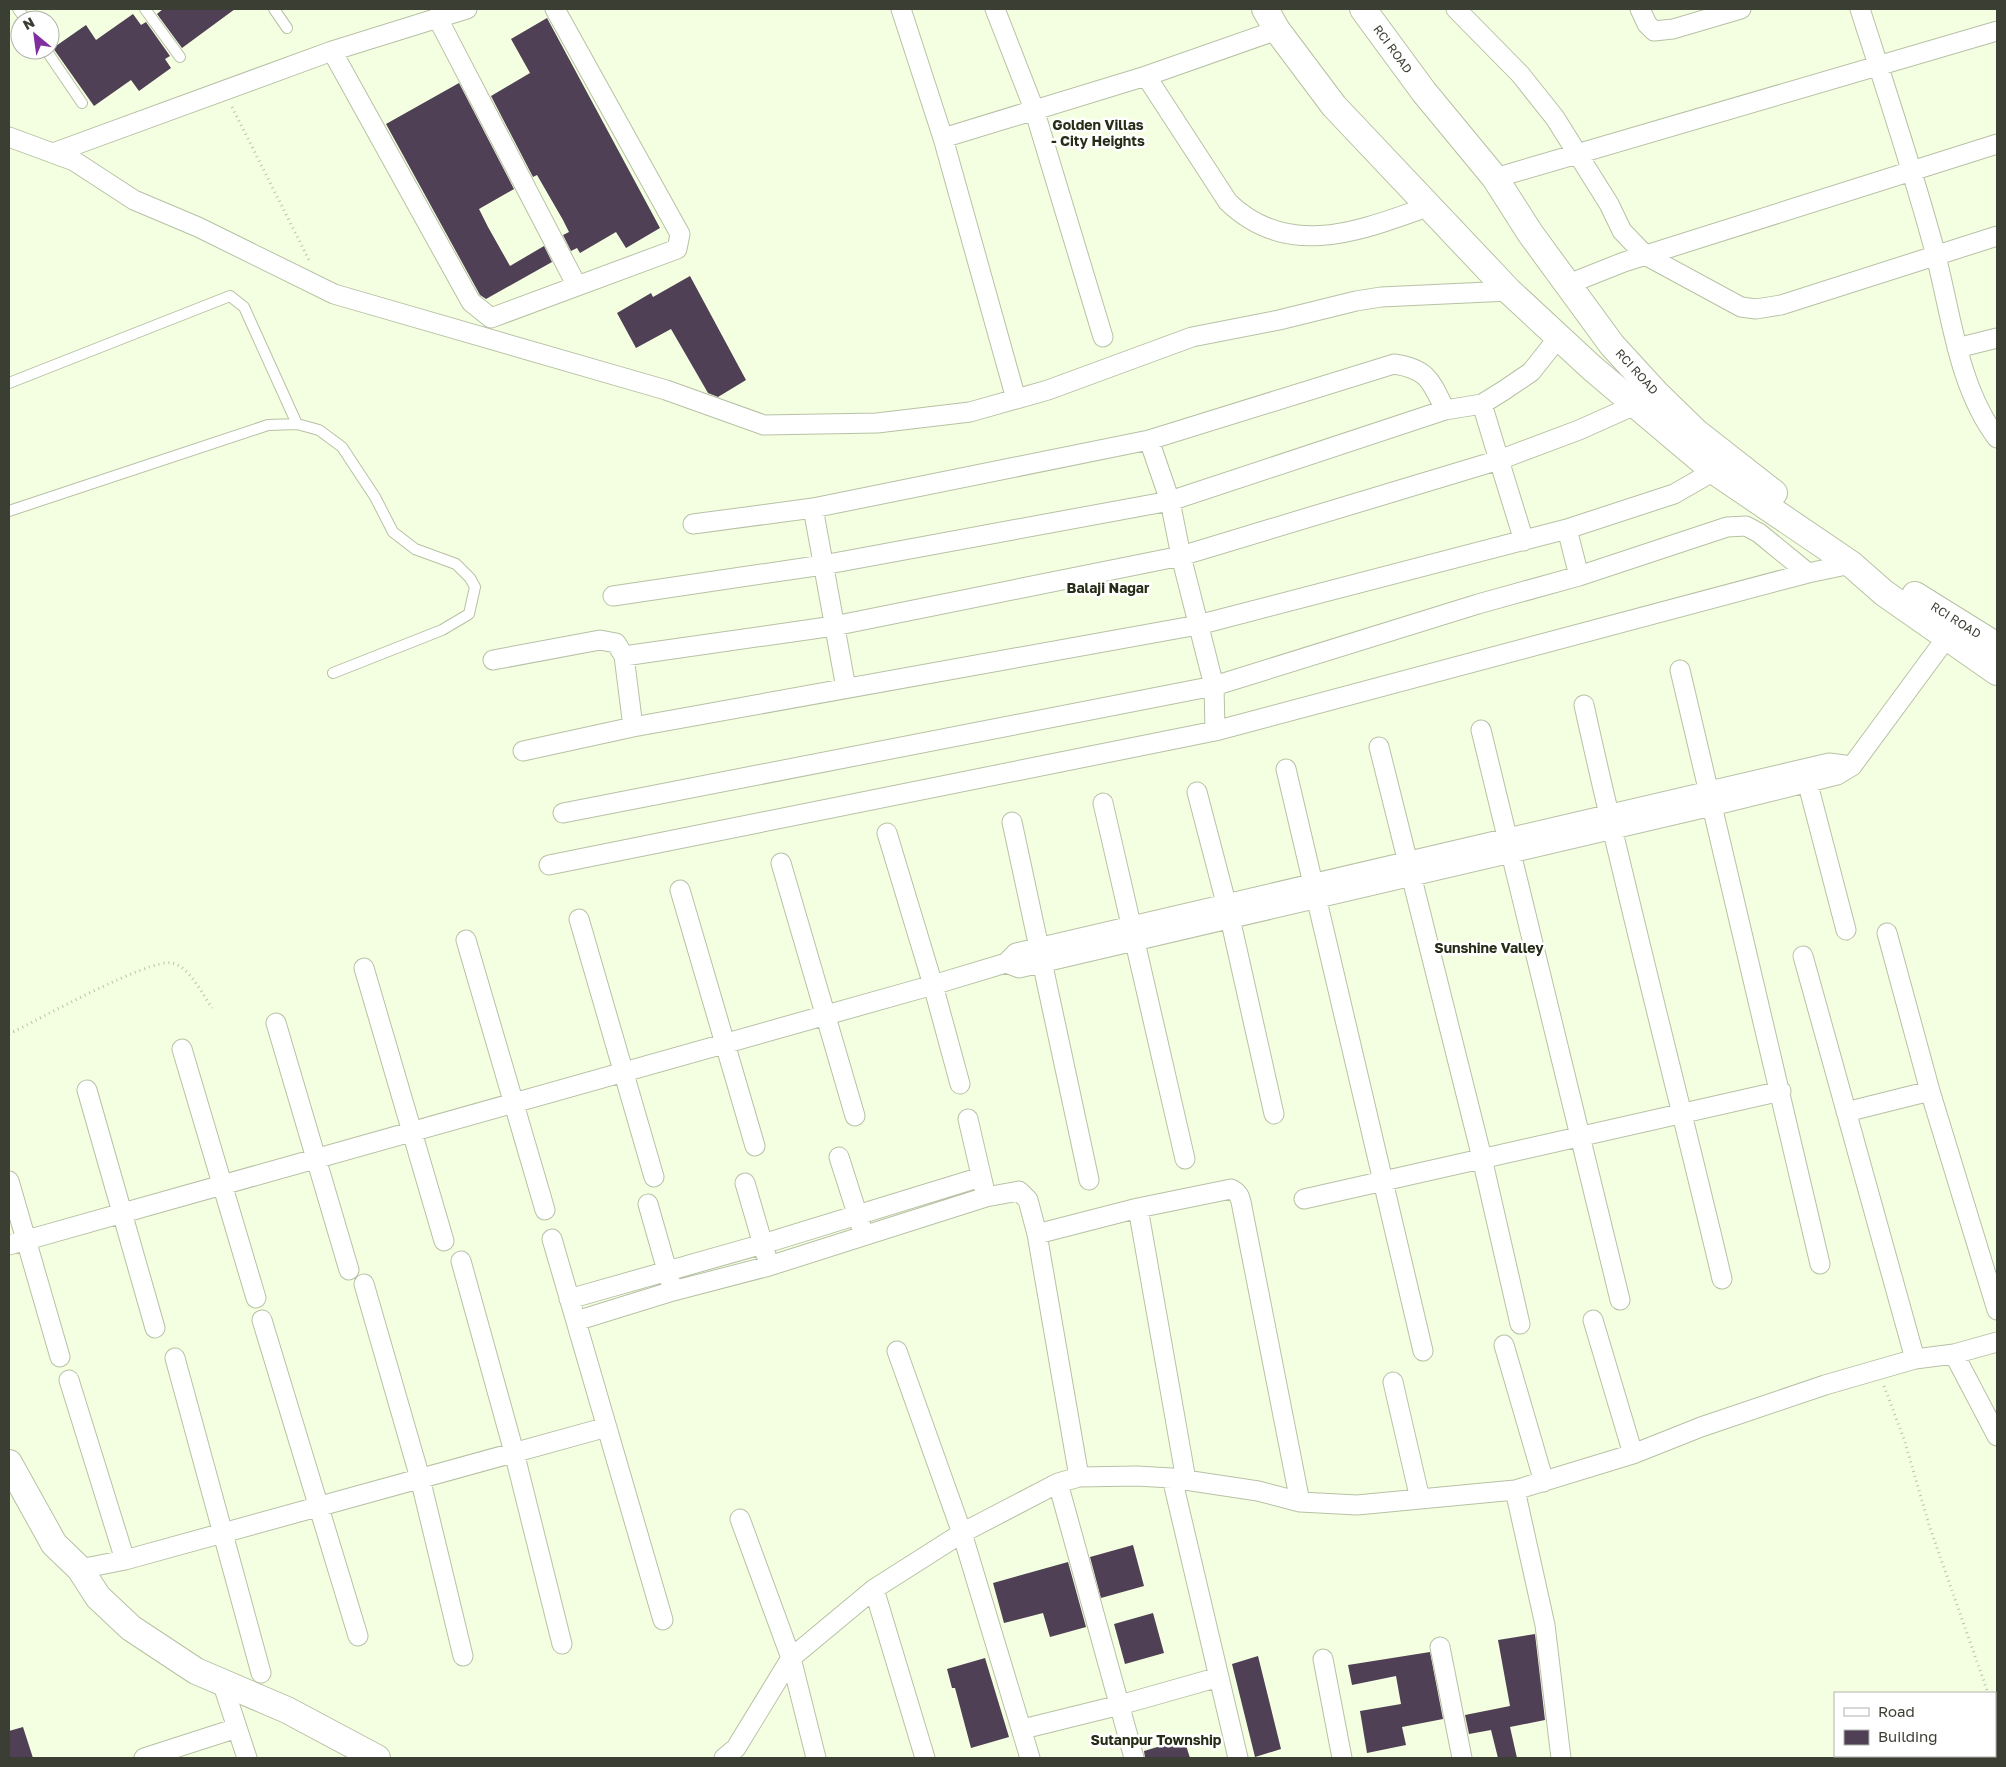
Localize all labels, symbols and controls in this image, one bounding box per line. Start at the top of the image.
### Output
north arrow [10,10,60,60]
text: N [20,13,37,33]
street label: RCI ROAD [1370,22,1416,76]
district label: Golden Villas - City Heights [1051,116,1145,149]
street label: RCI ROAD [1612,346,1662,397]
district label: Balaji Nagar [1067,579,1150,596]
street label: RCI ROAD [1928,599,1984,641]
district label: Sunshine Valley [1434,939,1544,956]
legend [1834,1692,1996,1757]
text: Road [1878,1702,1915,1720]
text: Building [1878,1727,1938,1745]
district label: Sutanpur Township [1091,1731,1222,1748]

